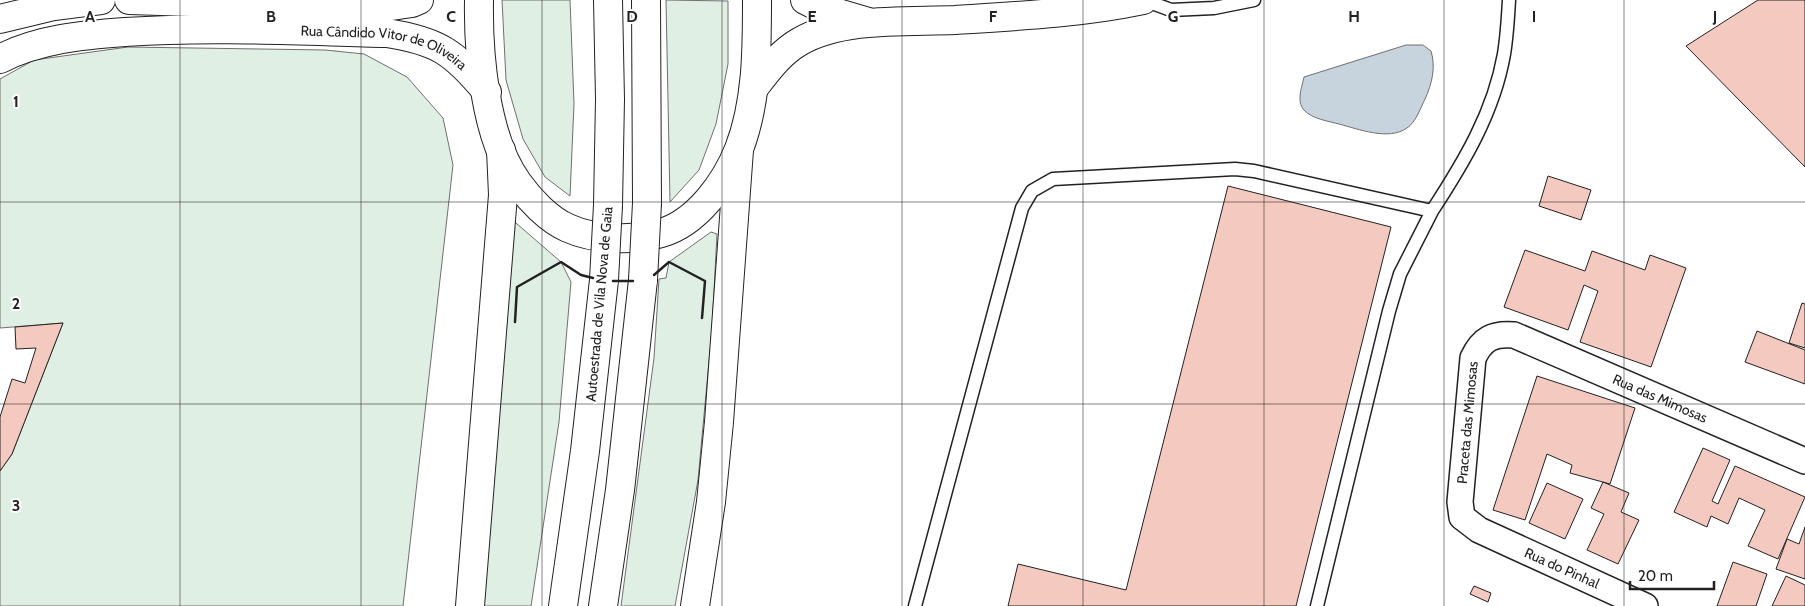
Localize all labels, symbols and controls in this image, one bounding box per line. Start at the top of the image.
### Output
text: A [85,7,95,26]
text: B [266,7,276,26]
text: C [446,7,456,26]
text: D [626,7,638,26]
text: E [807,7,817,26]
text: F [989,7,998,26]
text: G [1168,7,1178,26]
text: H [1348,7,1360,26]
text: I [1532,7,1536,26]
text: J [1712,7,1717,26]
street label: Rua Cândido Vitor de Oliveira [300,22,471,74]
text: 1 [13,92,19,111]
street label: Autoestrada de Vila Nova de Gaia [582,205,617,402]
text: 2 [12,294,20,313]
street label: Praceta das Mimosas [1453,360,1482,484]
street label: Rua das Mimosas [1610,370,1710,427]
text: 3 [12,496,20,515]
street label: Rua do Pinhal [1522,543,1603,593]
scale bar [1630,558,1714,590]
text: 20 m [1638,567,1673,585]

